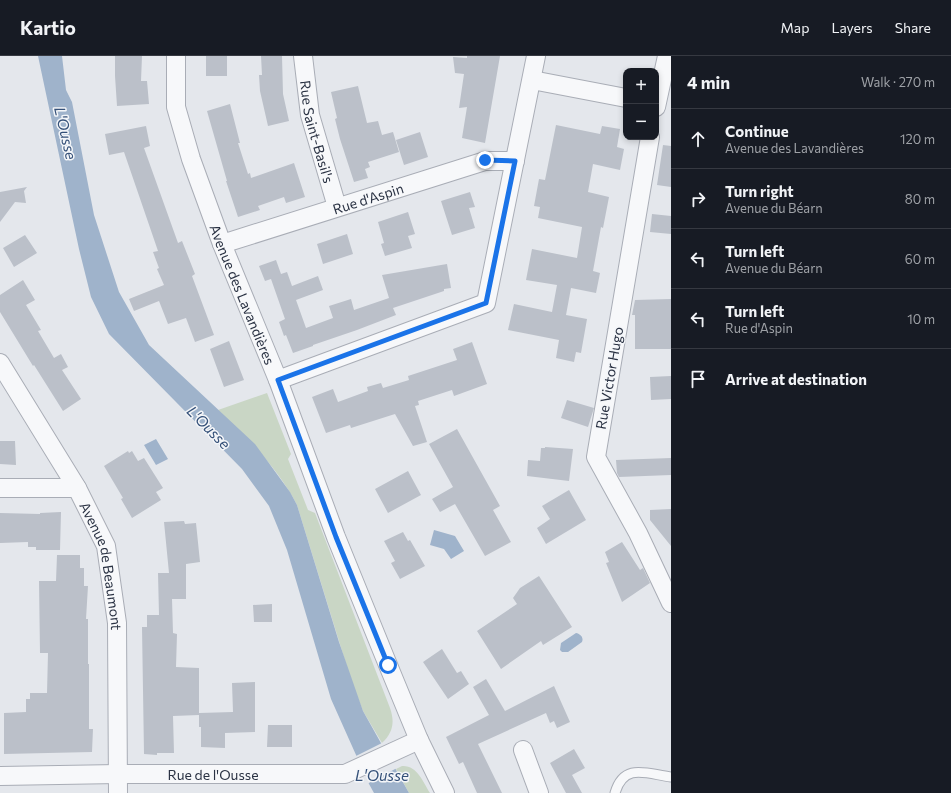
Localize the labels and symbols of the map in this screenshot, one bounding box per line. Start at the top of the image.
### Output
street label: Rue Saint-Basil's [297,79,338,185]
water label: L'Ousse [51,105,81,161]
route end [476,151,494,169]
street label: Rue d'Aspin [330,179,405,217]
street label: Avenue des Lavandières [207,222,279,367]
street label: Rue Victor Hugo [592,325,626,431]
water label: L'Ousse [184,402,234,452]
street label: Avenue de Beaumont [77,499,126,631]
route start [379,656,397,674]
street label: Rue de l'Ousse [167,766,259,783]
water label: L'Ousse [355,766,409,784]

